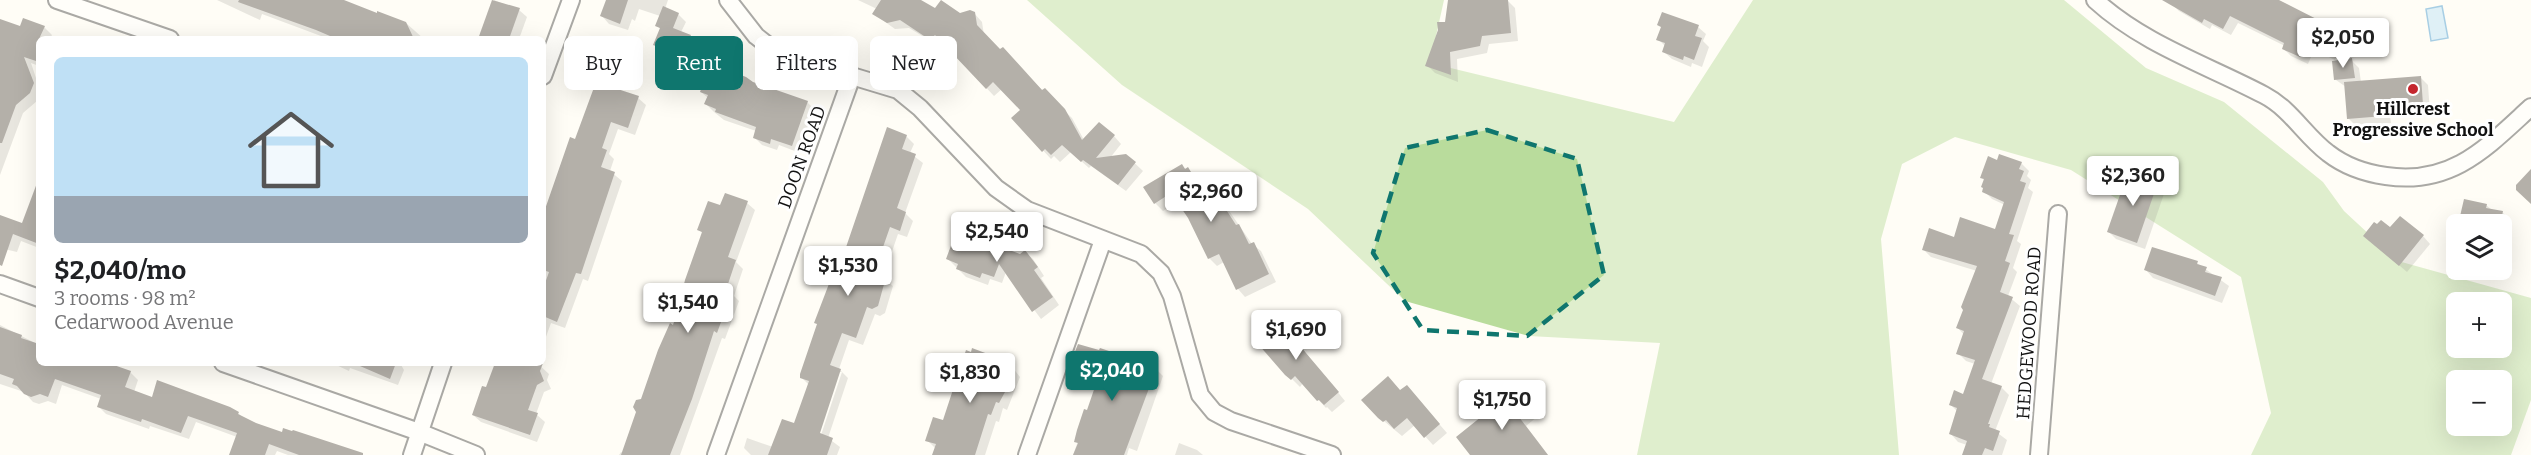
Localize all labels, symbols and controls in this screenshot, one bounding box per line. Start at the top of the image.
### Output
pin: $2,050 [2294,18,2392,69]
text: $2,050 [2311,25,2375,49]
chip: Buy [564,36,643,90]
chip: Rent [655,36,743,90]
chip: Filters [755,36,858,90]
chip: New [870,36,957,90]
marker: Hillcrest Progressive School [2406,82,2420,96]
icon: home [237,96,345,204]
place label: Hillcrest Progressive School [2332,98,2494,141]
street label: DOON ROAD [773,103,831,211]
pin: $2,360 [2084,156,2182,207]
text: $2,360 [2101,163,2165,187]
pin: $2,960 [1162,172,1260,223]
text: $2,960 [1179,179,1243,203]
pin: $2,540 [948,212,1046,263]
map controls [2446,214,2512,436]
button: layers [2446,214,2512,280]
text: $2,540 [965,219,1029,243]
pin: $1,530 [799,246,897,297]
street label: HEDGEWOOD ROAD [2012,246,2046,420]
text: $1,530 [818,253,878,277]
text: $2,040/mo [54,255,186,286]
pin: $1,540 [639,283,737,334]
text: 3 rooms · 98 m² [54,286,196,310]
text: $1,540 [657,290,719,314]
button: + [2446,292,2512,358]
text: Cedarwood Avenue [54,310,234,334]
pin: $1,690 [1247,310,1345,361]
text: $1,690 [1265,317,1327,341]
pin: $2,040 [1063,351,1161,402]
pin: $1,830 [921,353,1019,404]
text: $2,040 [1080,358,1145,382]
text: $1,830 [939,360,1001,384]
button: − [2446,370,2512,436]
pin: $1,750 [1453,380,1551,431]
text: $1,750 [1473,387,1531,411]

